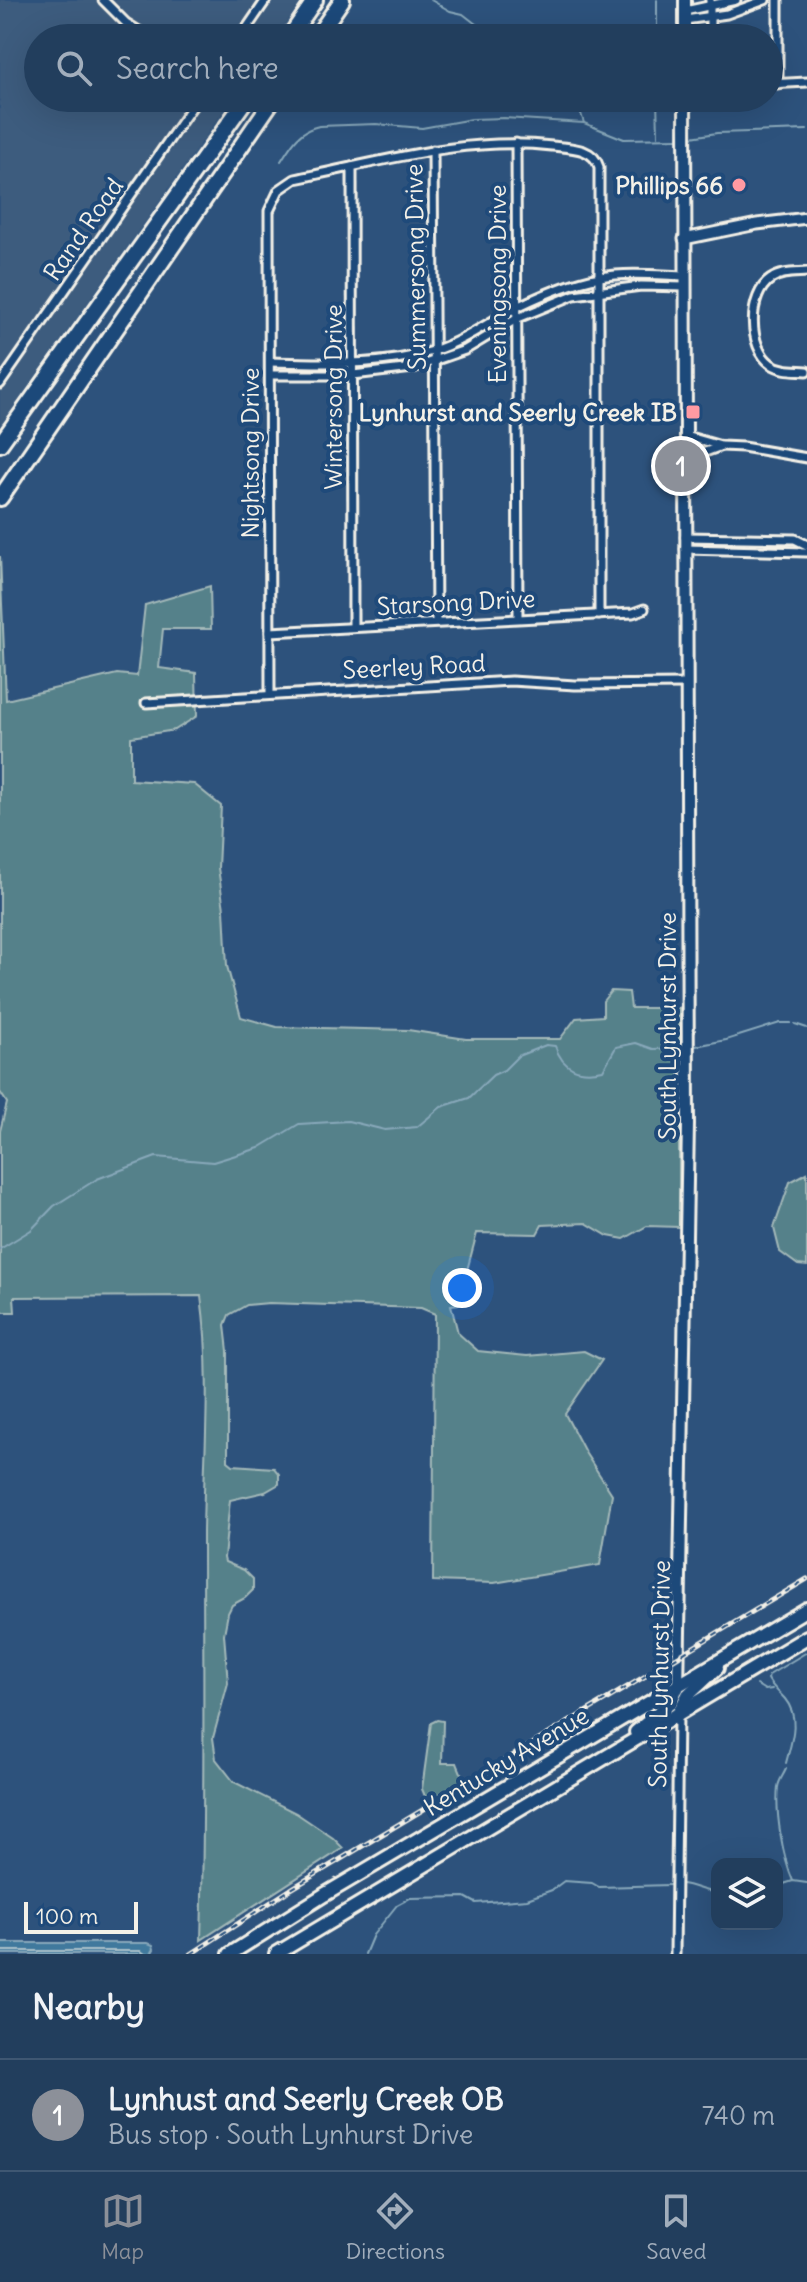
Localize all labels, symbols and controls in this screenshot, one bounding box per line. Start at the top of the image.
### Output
search box [24,24,783,112]
icon: search [52,46,96,90]
text: Search here [116,49,279,87]
street label: Summersong Drive [398,164,432,370]
place label: Phillips 66 [615,170,723,200]
street label: Rand Road [37,172,129,286]
marker: Phillips 66 [730,176,748,194]
street label: Eveningsong Drive [482,184,512,384]
street label: Wintersong Drive [318,304,348,490]
street label: Nightsong Drive [235,367,265,539]
place label: Lynhurst and Seerly Creek IB [359,397,677,427]
marker: Lynhurst and Seerly Creek IB [684,403,702,421]
pin: 1 [655,436,707,496]
street label: Starsong Drive [376,583,536,621]
street label: Seerley Road [342,647,486,685]
street label: South Lynhurst Drive [652,912,682,1140]
your location [442,1268,482,1308]
street label: South Lynhurst Drive [642,1560,676,1788]
street label: Kentucky Avenue [418,1700,594,1822]
map controls [711,1858,783,1930]
button: layers [711,1858,783,1930]
scale bar [24,1898,138,1934]
text: 100 m [36,1902,98,1930]
text: Nearby [32,1985,145,2028]
text: Lynhust and Seerly Creek OB [108,2080,504,2118]
text: 1 [53,2099,63,2132]
text: 740 m [702,2099,775,2132]
text: Bus stop · South Lynhurst Drive [108,2118,473,2151]
tab: Map [101,2189,145,2265]
tab: Directions [346,2189,445,2265]
tab: Saved [646,2189,706,2265]

